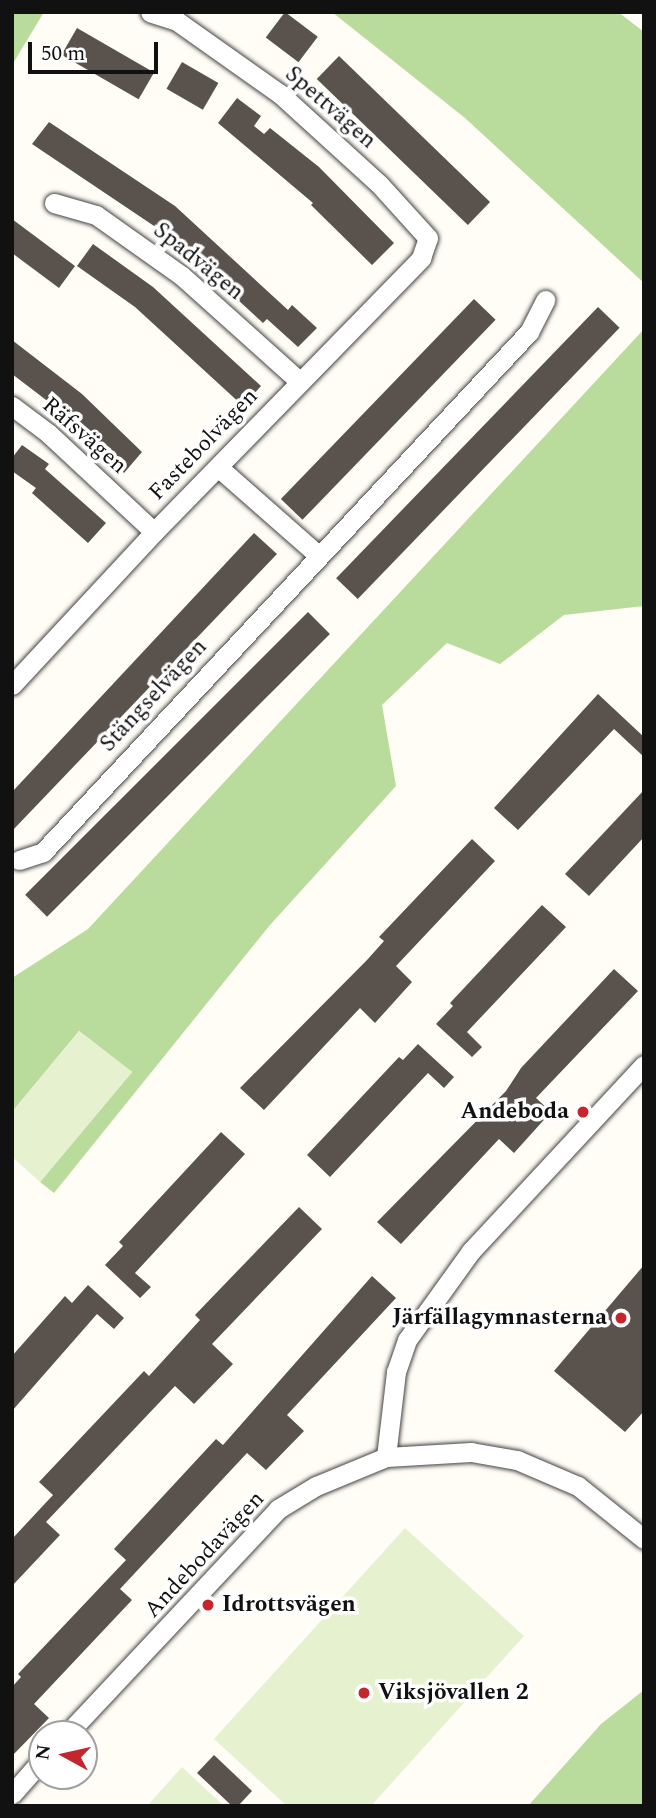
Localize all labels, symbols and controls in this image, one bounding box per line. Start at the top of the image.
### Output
scale bar [32,28,161,72]
text: 50 m [41,38,85,70]
street label: Spettvägen [279,61,381,155]
street label: Spadvägen [147,217,249,307]
street label: Fastebolvägen [144,383,264,507]
street label: Räfsvägen [36,392,132,480]
street label: Stängselvägen [95,634,213,758]
place label: Andeboda [460,1098,569,1126]
marker: Andeboda [575,1104,591,1120]
place label: Järfällagymnasterna [392,1304,607,1332]
marker: Järfällagymnasterna [613,1310,629,1326]
street label: Andebodavägen [139,1486,271,1624]
place label: Idrottsvägen [222,1591,356,1619]
marker: Idrottsvägen [200,1597,216,1613]
place label: Viksjövallen 2 [378,1679,529,1707]
marker: Viksjövallen 2 [356,1685,372,1701]
north arrow [28,1720,98,1790]
text: N [28,1743,59,1762]

